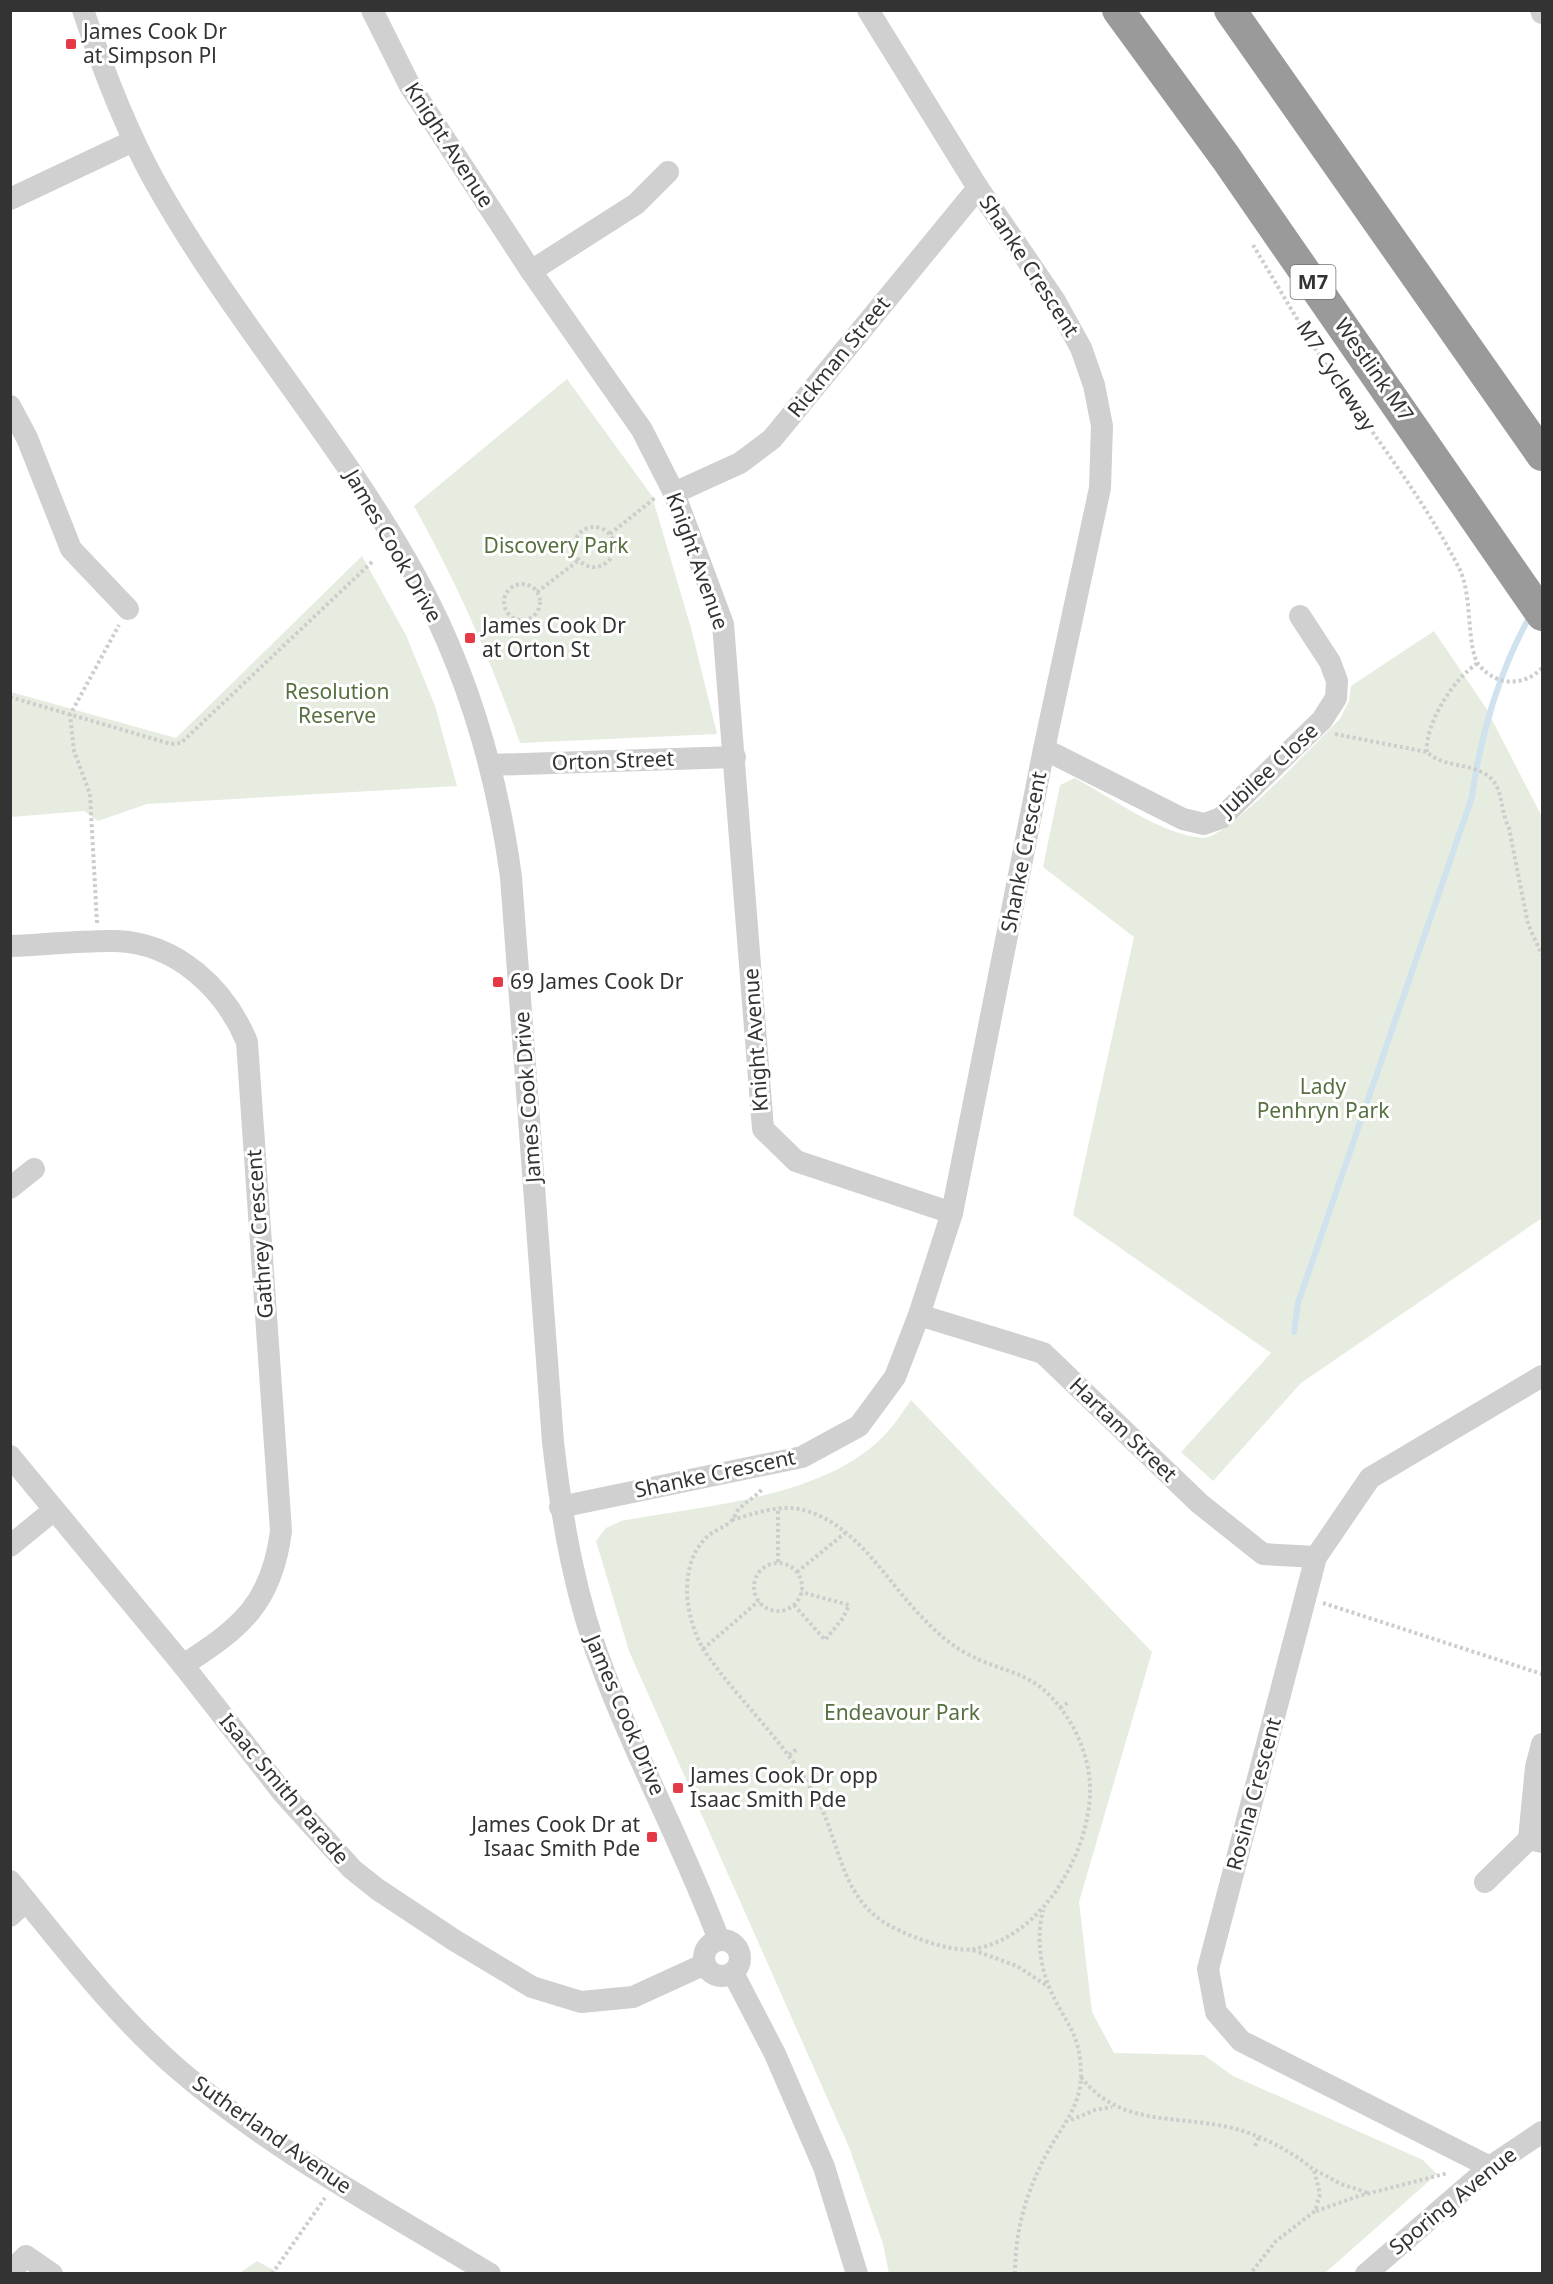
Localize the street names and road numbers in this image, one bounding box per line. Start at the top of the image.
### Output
street label: Knight Avenue [399,76,501,212]
street label: Shanke Crescent [974,189,1086,342]
road number: M7 [1290,265,1336,299]
street label: Rickman Street [781,290,896,423]
street label: Westlink M7 [1329,312,1421,427]
street label: M7 Cycleway [1291,315,1383,436]
street label: James Cook Drive [338,462,449,627]
street label: Knight Avenue [660,488,736,633]
street label: Jubilee Close [1212,716,1324,823]
street label: Orton Street [551,744,675,776]
street label: Shanke Crescent [994,768,1052,935]
street label: Knight Avenue [736,967,774,1113]
street label: James Cook Drive [507,1010,547,1186]
street label: Gathrey Crescent [239,1148,279,1320]
street label: Hartam Street [1064,1371,1184,1488]
street label: Shanke Crescent [632,1442,798,1504]
street label: James Cook Drive [579,1628,672,1799]
street label: Isaac Smith Parade [214,1707,356,1869]
street label: Rosina Crescent [1219,1714,1287,1873]
street label: Sutherland Avenue [188,2069,358,2200]
street label: Sporing Avenue [1383,2140,1522,2260]

